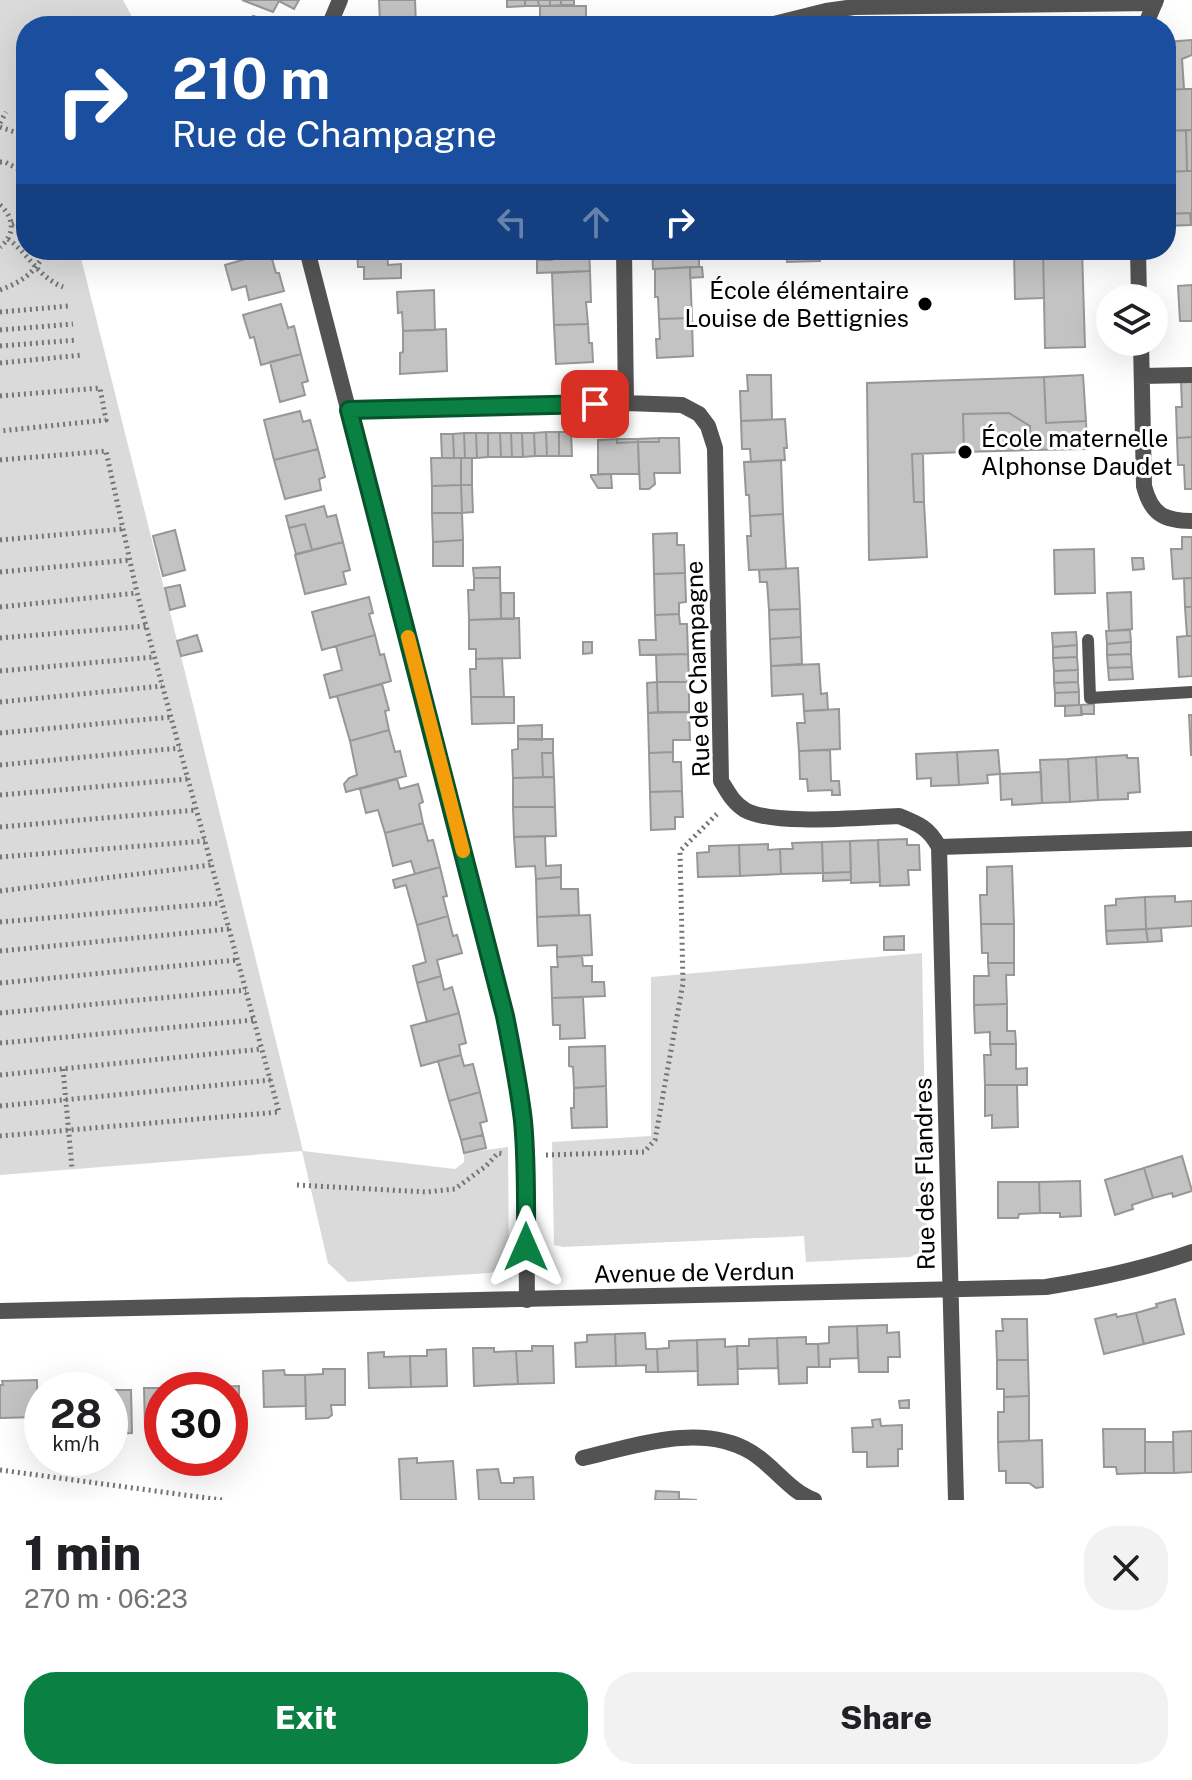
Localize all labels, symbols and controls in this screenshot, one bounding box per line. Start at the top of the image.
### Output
text: 210 m [172,46,330,112]
icon: right [40,48,144,152]
text: Rue de Champagne [172,113,497,155]
icon: left [490,200,534,244]
icon: ahead [574,200,618,244]
icon: right [658,200,702,244]
place label: École élémentaire Louise de Bettignies [684,276,909,332]
map controls [1096,284,1168,356]
button: layers [1096,284,1168,356]
marker: École élémentaire Louise de Bettignies [916,295,934,313]
pin [561,370,629,438]
icon: arrive [573,382,617,426]
place label: École maternelle Alphonse Daudet [981,424,1173,480]
marker: École maternelle Alphonse Daudet [956,443,974,461]
street label: Rue de Champagne [679,560,715,778]
street label: Rue des Flandres [908,1078,940,1270]
position arrow [484,1205,568,1289]
street label: Avenue de Verdun [593,1256,795,1288]
speed limit sign: 30 [144,1372,248,1476]
text: 28 [50,1390,102,1437]
text: km/h [52,1432,100,1456]
text: 1 min [24,1524,141,1581]
button: close [1084,1526,1168,1610]
text: 270 m · 06:23 [24,1583,188,1614]
button: Exit [24,1672,588,1764]
button: Share [604,1672,1168,1764]

